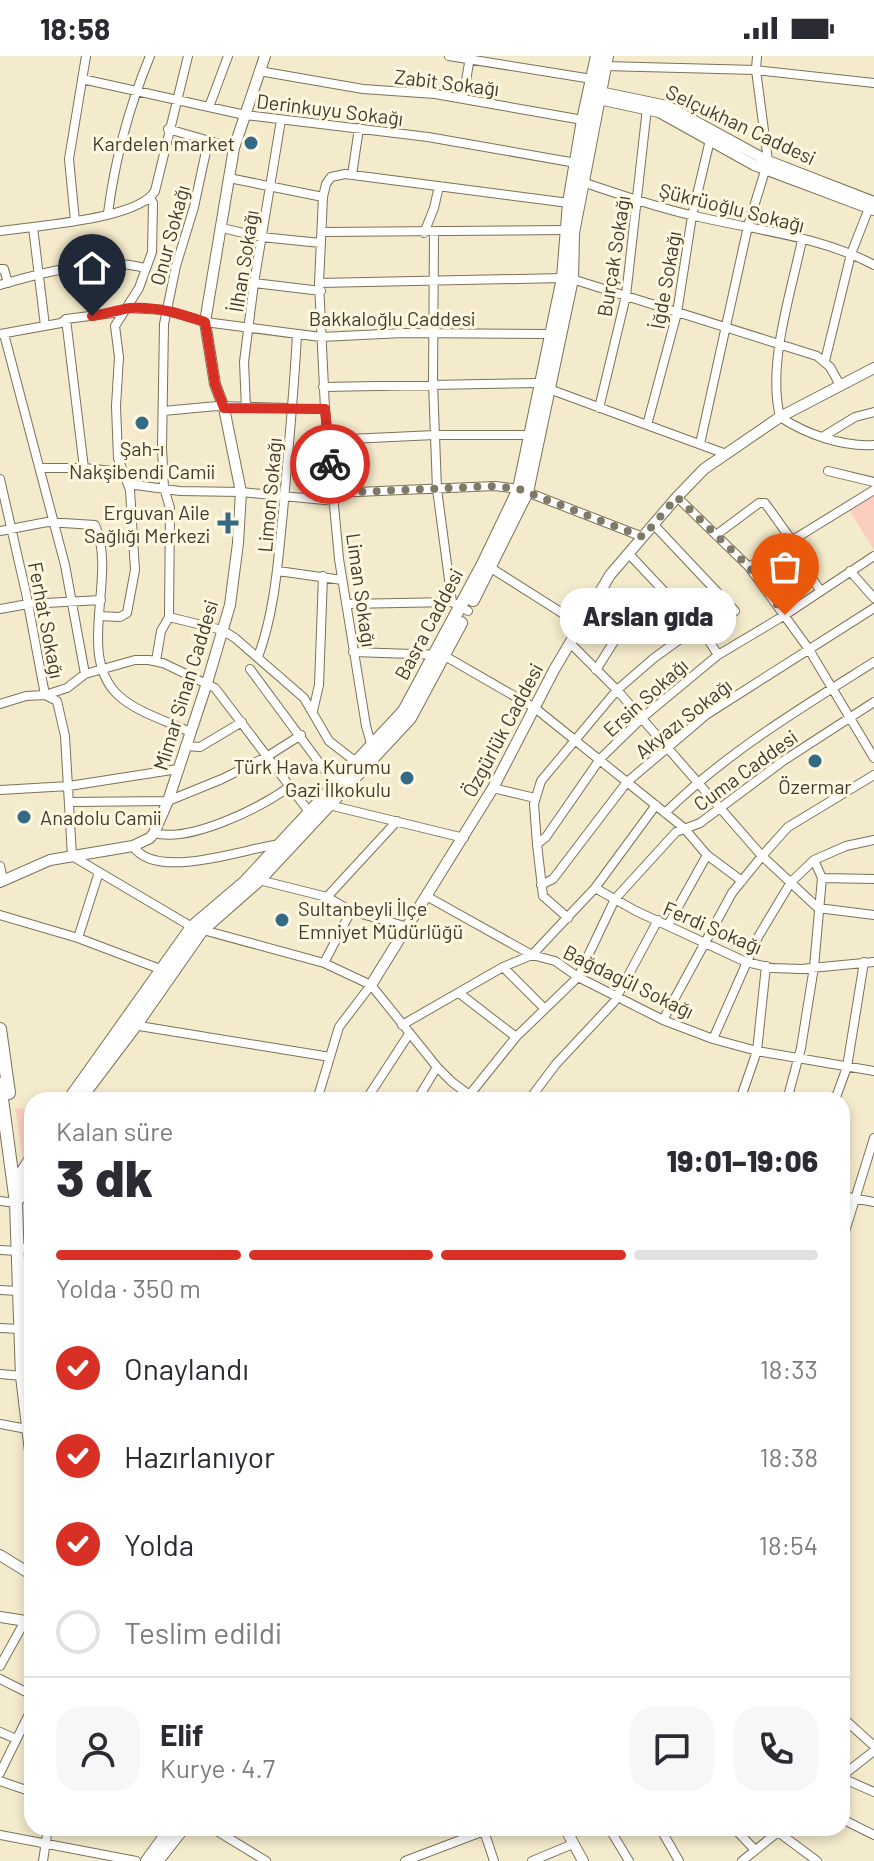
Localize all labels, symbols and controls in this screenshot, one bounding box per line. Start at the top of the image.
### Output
text: 18:58 [40,10,110,46]
street label: Zabit Sokağı [393,64,501,100]
street label: Selçukhan Caddesi [662,79,820,169]
street label: Derinkuyu Sokağı [255,88,405,130]
place label: Kardelen market [92,131,235,155]
marker: Kardelen market [242,134,260,152]
street label: Şükrüoğlu Sokağı [657,177,807,237]
street label: Onur Sokağı [144,182,194,288]
street label: Burçak Sokağı [592,194,634,318]
street label: İlhan Sokağı [223,208,263,314]
street label: İğde Sokağı [645,229,685,331]
pin [58,234,126,316]
icon: home [70,246,114,290]
street label: Bakkaloğlu Caddesi [309,306,475,330]
marker: Şah-ı Nakşibendi Camii [133,414,151,432]
courier [290,424,370,504]
place label: Şah-ı Nakşibendi Camii [69,436,215,483]
street label: Limon Sokağı [252,437,286,553]
icon: bike [308,442,352,486]
place label: Erguvan Aile Sağlığı Merkezi [84,500,210,547]
marker: Erguvan Aile Sağlığı Merkezi [217,512,239,534]
street label: Liman Sokağı [342,532,382,648]
pin [751,533,819,615]
icon: bag [763,545,807,589]
street label: Ferhat Sokağı [24,560,70,680]
street label: Basra Caddesi [389,564,467,684]
callout: Arslan gıda [561,587,737,643]
street label: Mimar Sinan Caddesi [148,597,222,773]
text: Arslan gıda [583,600,713,631]
street label: Ersin Sokağı [598,653,692,741]
street label: Özgürlük Caddesi [457,659,547,801]
street label: Akyazı Sokağı [630,673,736,763]
street label: Cuma Caddesi [689,724,801,816]
marker: Özermar [806,752,824,770]
place label: Türk Hava Kurumu Gazi İlkokulu [234,754,391,801]
marker: Türk Hava Kurumu Gazi İlkokulu [398,769,416,787]
place label: Özermar [778,774,852,798]
place label: Anadolu Camii [40,805,162,829]
marker: Anadolu Camii [15,808,33,826]
street label: Ferdi Sokağı [660,895,766,959]
place label: Sultanbeyli İlçe Emniyet Müdürlüğü [298,896,463,943]
marker: Sultanbeyli İlçe Emniyet Müdürlüğü [273,911,291,929]
street label: Bağdagül Sokağı [560,939,698,1023]
text: Kalan süre [56,1115,173,1146]
text: 19:01–19:06 [667,1142,818,1178]
text: 3 dk [56,1145,153,1207]
text: Yolda · 350 m [56,1272,201,1303]
icon: check [56,1346,100,1390]
text: Onaylandı [124,1350,249,1386]
text: 18:33 [760,1353,818,1384]
icon: check [56,1434,100,1478]
text: Hazırlanıyor [124,1438,275,1474]
text: 18:38 [760,1441,818,1472]
icon: check [56,1522,100,1566]
text: Yolda [124,1526,194,1562]
text: 18:54 [759,1529,818,1560]
text: Teslim edildi [124,1614,282,1650]
button: person [56,1707,140,1791]
button: chat [630,1707,714,1791]
button: phone [734,1707,818,1791]
text: Elif [160,1716,204,1752]
text: Kurye · 4.7 [160,1752,275,1783]

